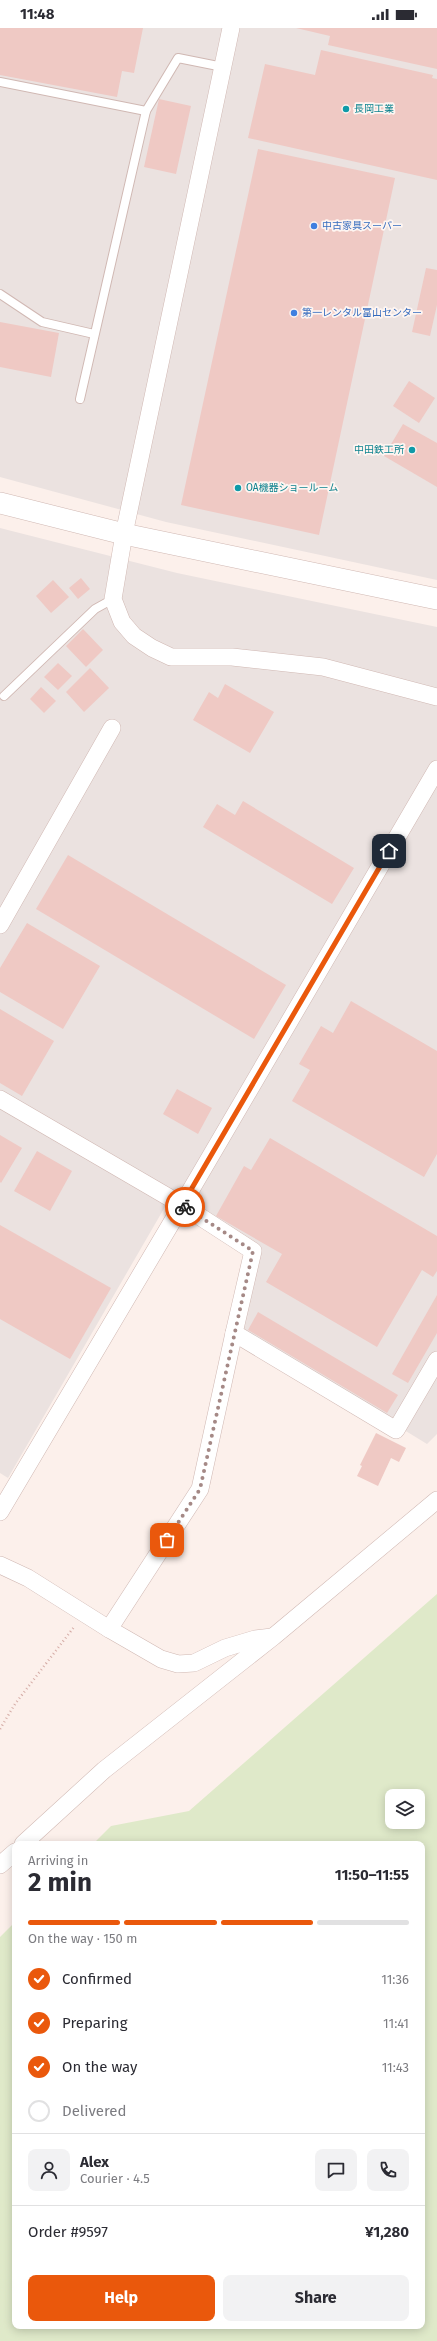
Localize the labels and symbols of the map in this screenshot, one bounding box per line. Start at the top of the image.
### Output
place label: 長岡工業 [354,103,394,115]
marker: 長岡工業 [341,104,351,114]
place label: 中古家具スーパー [322,220,402,232]
marker: 中古家具スーパー [309,221,319,231]
place label: 第一レンタル富山センター [302,307,422,319]
marker: 第一レンタル富山センター [289,308,299,318]
place label: 中田鉄工所 [354,444,404,456]
marker: 中田鉄工所 [407,445,417,455]
place label: OA機器ショールーム [246,482,338,494]
marker: OA機器ショールーム [233,483,243,493]
pin [372,834,406,868]
courier [165,1187,205,1227]
pin [150,1523,184,1557]

